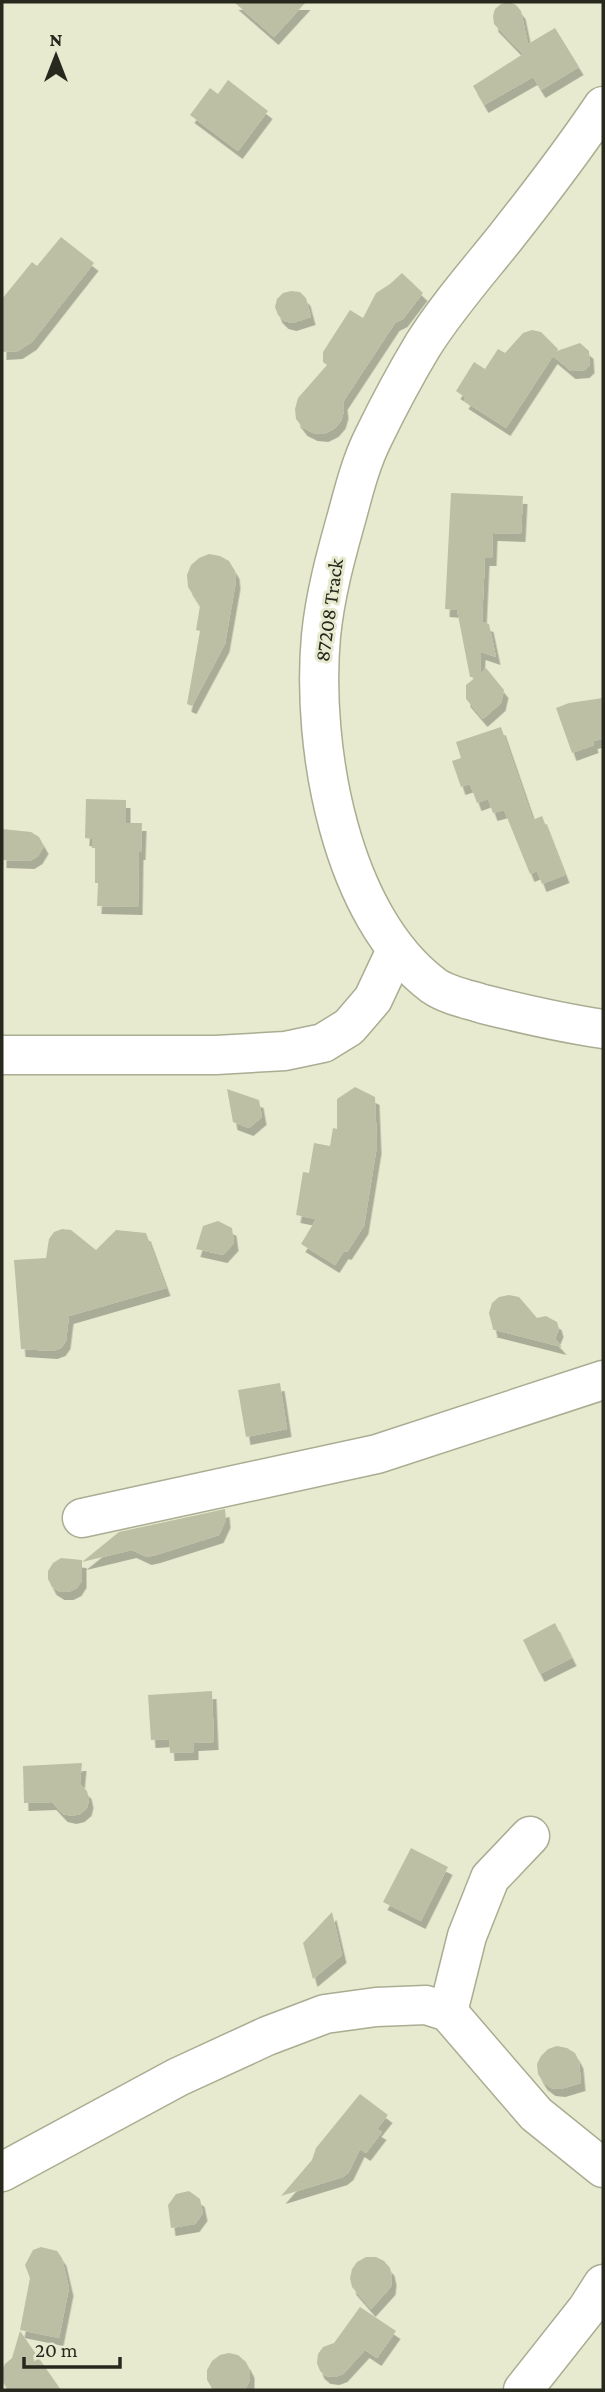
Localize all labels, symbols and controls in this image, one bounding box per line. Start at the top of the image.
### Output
north arrow [21,21,91,91]
text: N [50,29,63,50]
street label: 87208 Track [310,557,348,663]
scale bar [24,2326,121,2370]
text: 20 m [35,2338,78,2362]

